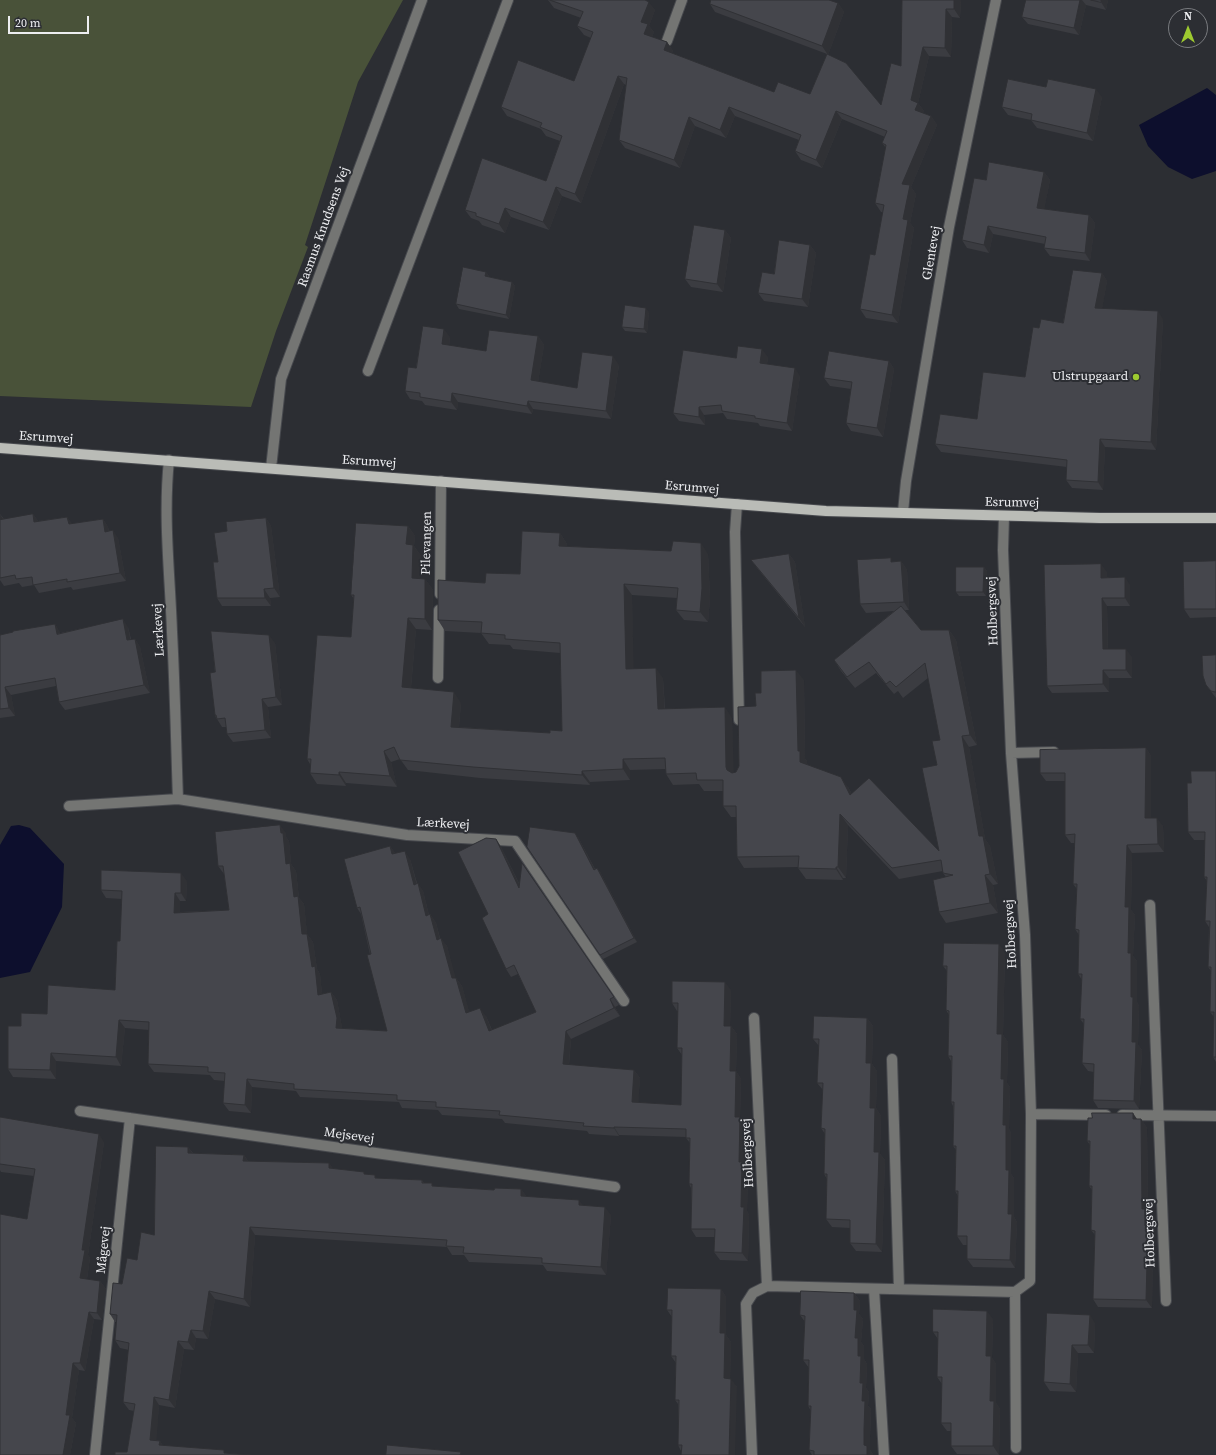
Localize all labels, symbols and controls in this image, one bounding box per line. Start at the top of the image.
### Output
scale bar [10,8,91,34]
north arrow [1168,8,1208,48]
text: N [1184,9,1192,24]
text: 20 m [15,15,41,31]
street label: Rasmus Knudsens Vej [295,165,353,289]
street label: Glentevej [920,225,944,281]
place label: Ulstrupgaard [1052,369,1128,385]
marker: Ulstrupgaard [1131,372,1141,382]
street label: Esrumvej [18,428,74,448]
street label: Esrumvej [341,452,397,472]
street label: Esrumvej [664,478,720,498]
street label: Esrumvej [985,495,1039,511]
street label: Pilevangen [419,511,435,575]
street label: Holbergsvej [984,576,1002,646]
street label: Lærkevej [150,603,168,657]
street label: Lærkevej [416,815,470,833]
street label: Holbergsvej [1001,899,1021,969]
street label: Holbergsvej [738,1118,758,1188]
street label: Mejsevej [323,1125,375,1147]
street label: Holbergsvej [1141,1198,1159,1268]
street label: Mågevej [94,1226,114,1274]

